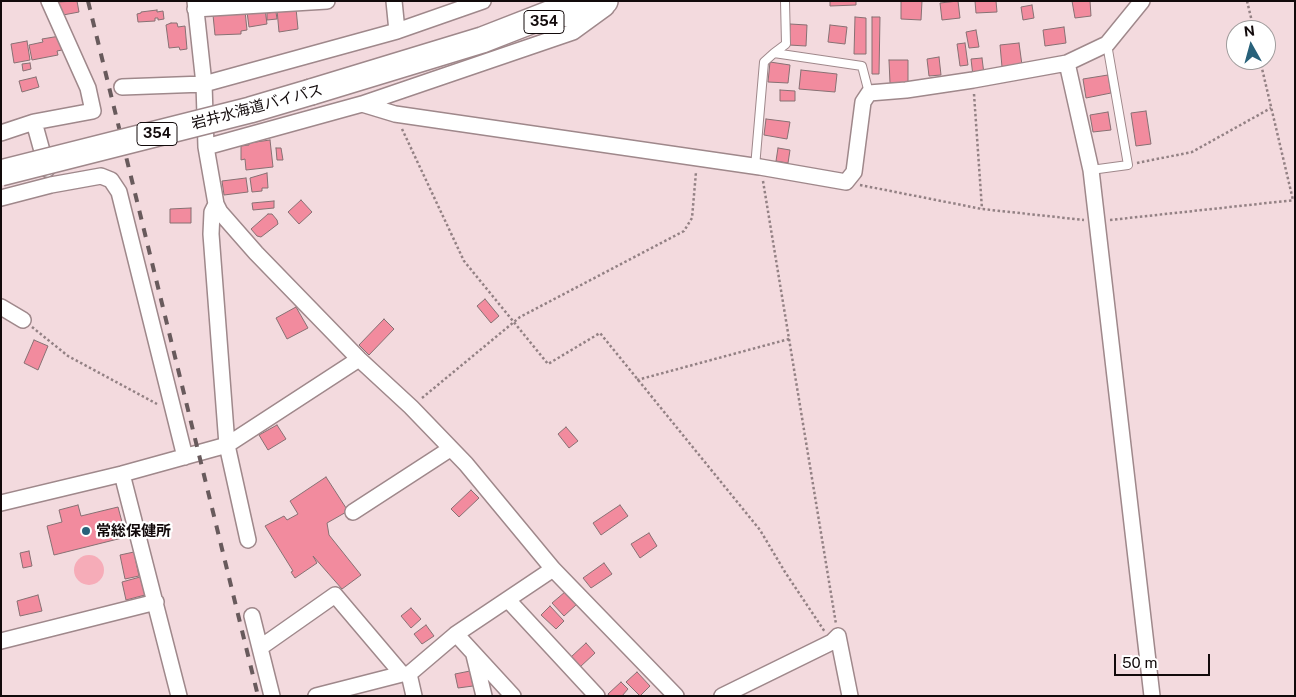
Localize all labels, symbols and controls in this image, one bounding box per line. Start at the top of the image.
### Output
road number: 354 [524,11,564,34]
north arrow [1226,20,1276,70]
text: N [1243,22,1256,40]
street label: 岩井水海道バイパス [189,81,325,133]
road number: 354 [137,122,177,146]
place label: 常総保健所 [96,522,171,540]
marker: 常総保健所 [80,525,92,537]
scale bar [1116,644,1212,676]
text: 50 m [1122,654,1157,671]

